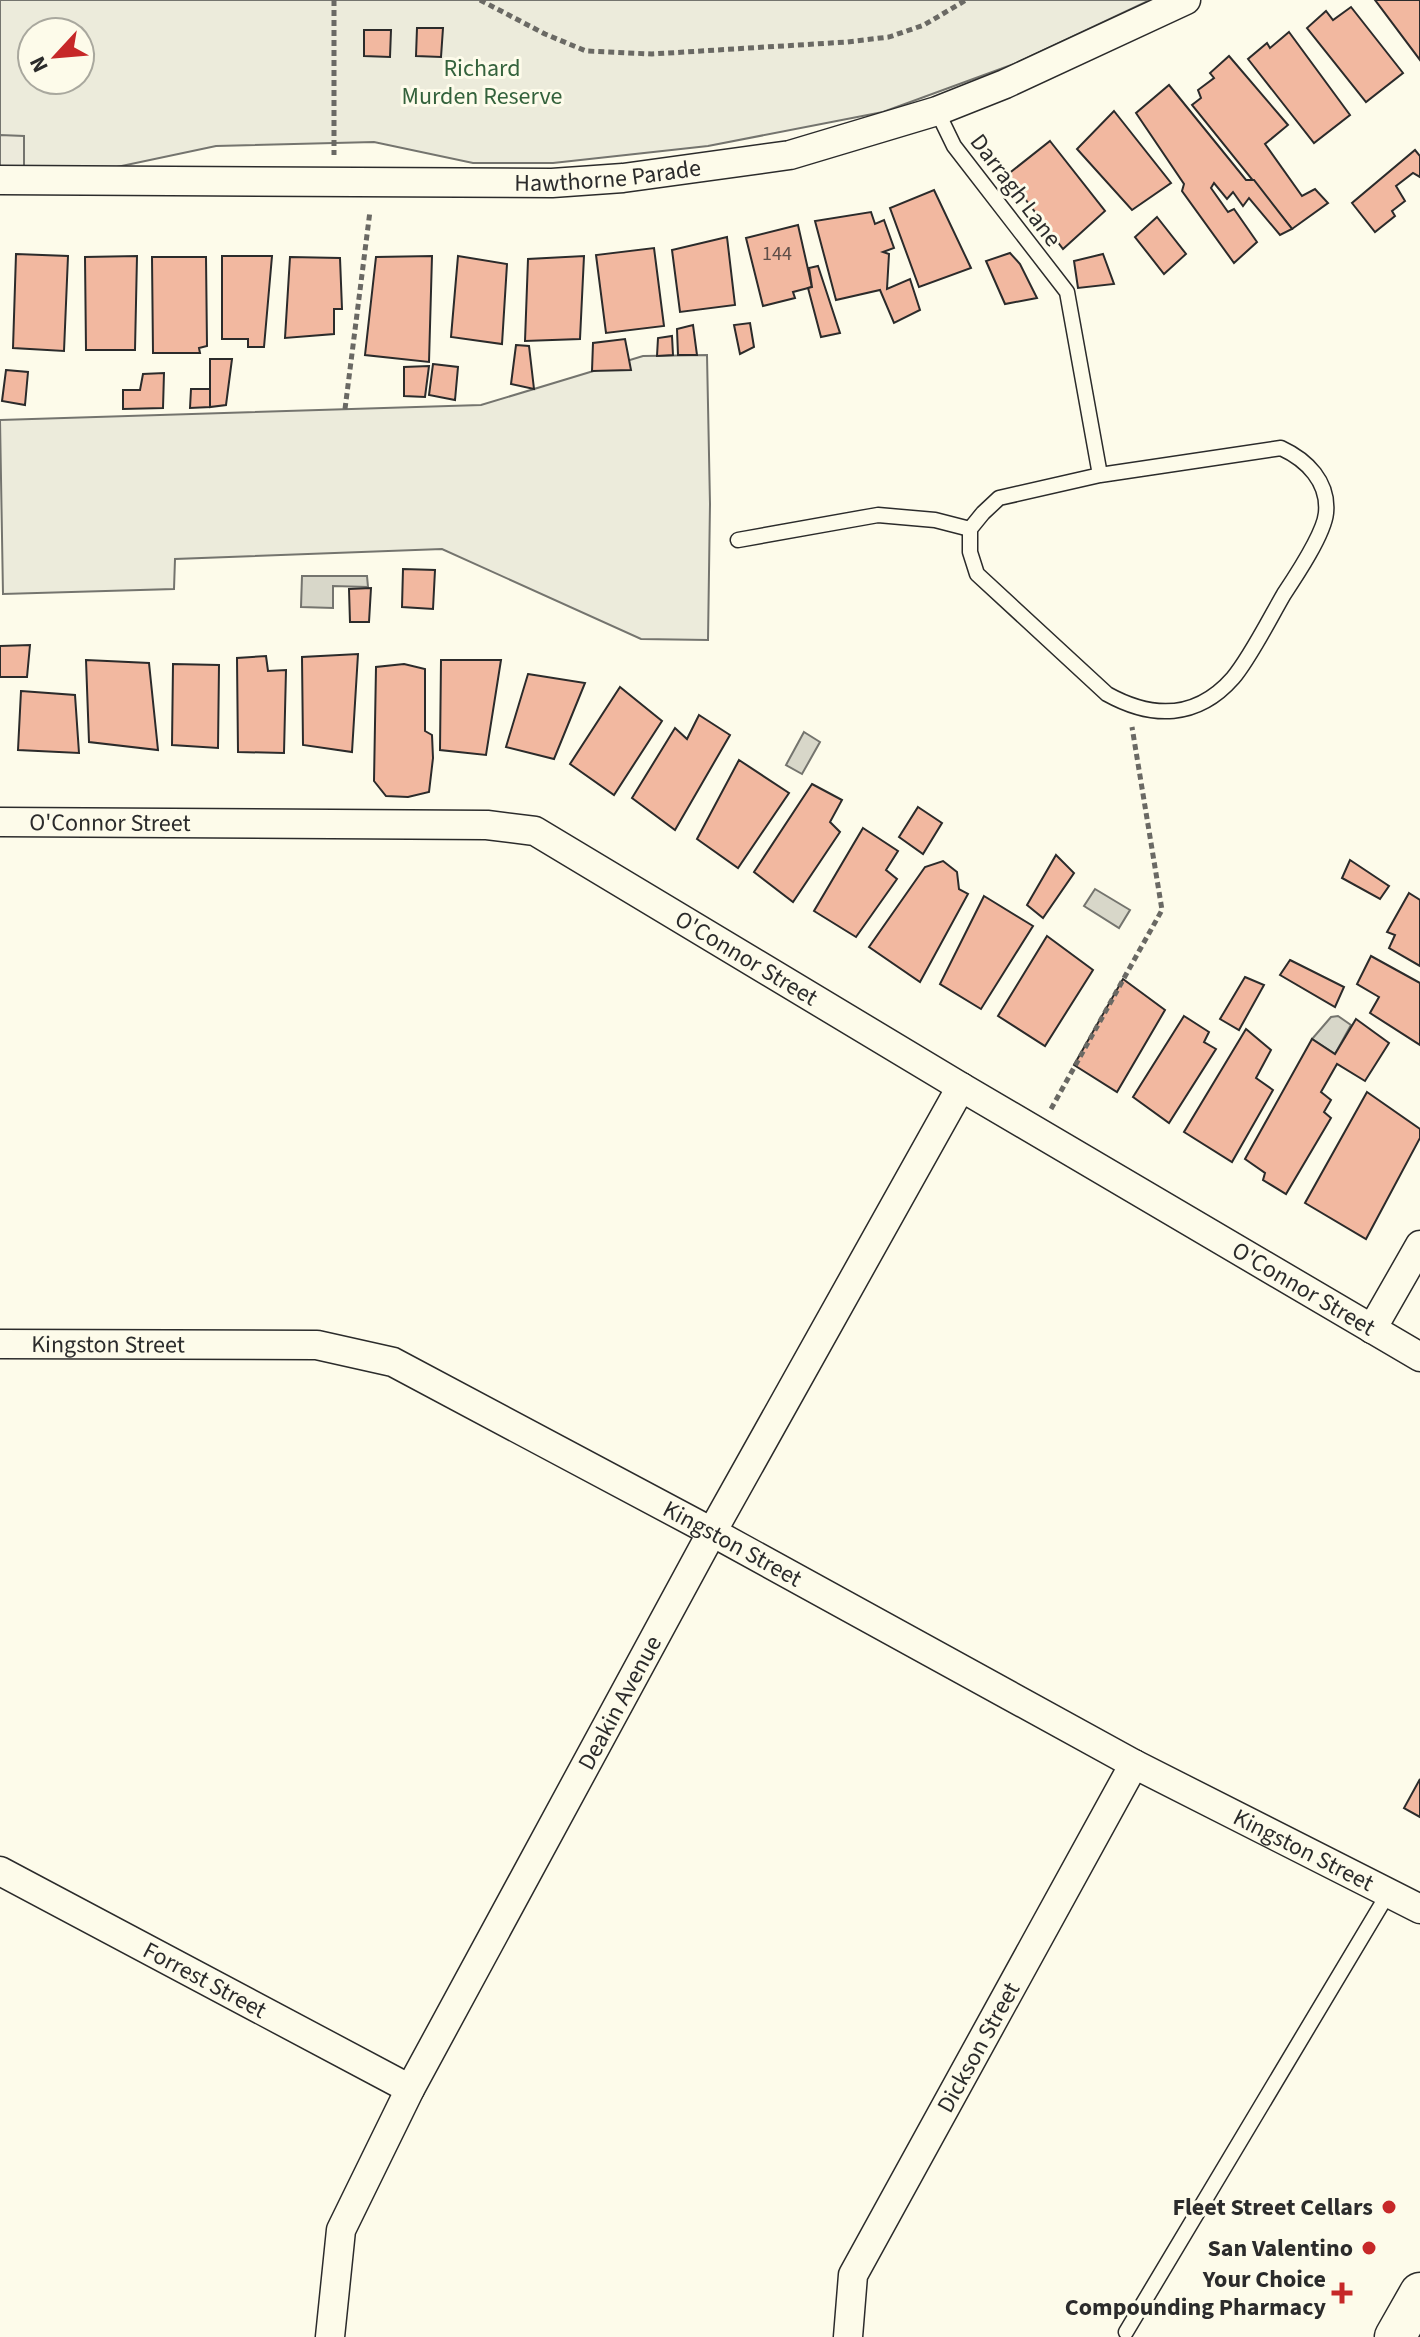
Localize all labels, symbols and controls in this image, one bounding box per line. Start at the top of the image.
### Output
north arrow [16,16,96,96]
text: N [21,51,57,78]
park label: Richard Murden Reserve [402,51,562,114]
street label: Darragh Lane [961,126,1070,254]
street label: Hawthorne Parade [514,150,703,201]
house number: 144 [762,240,792,268]
street label: O'Connor Street [29,805,191,841]
street label: O'Connor Street [668,902,824,1015]
street label: O'Connor Street [1225,1233,1382,1345]
street label: Kingston Street [31,1327,185,1363]
street label: Kingston Street [657,1492,808,1596]
street label: Deakin Avenue [569,1629,671,1776]
street label: Kingston Street [1227,1800,1380,1901]
street label: Forrest Street [137,1933,273,2028]
street label: Dickson Street [928,1976,1029,2119]
place label: Fleet Street Cellars [1172,2190,1373,2225]
marker: Fleet Street Cellars [1380,2198,1398,2216]
place label: San Valentino [1207,2231,1353,2266]
marker: San Valentino [1360,2239,1378,2257]
place label: Your Choice Compounding Pharmacy [1065,2262,1326,2325]
marker: Your Choice Compounding Pharmacy [1333,2284,1351,2302]

